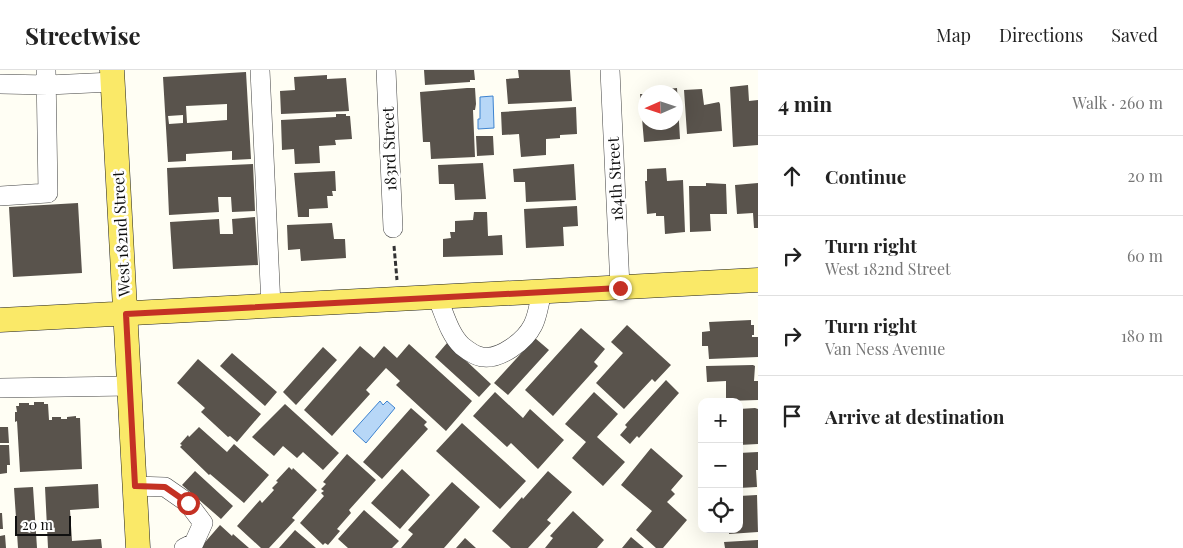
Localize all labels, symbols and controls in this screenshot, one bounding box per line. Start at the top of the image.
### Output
text: Streetwise [25,19,141,51]
text: Map [936,23,971,47]
text: Directions [999,23,1083,47]
text: Saved [1111,23,1158,47]
north arrow [638,85,683,130]
text: 4 min [778,89,832,117]
text: Walk · 260 m [1072,92,1163,113]
street label: 183rd Street [377,106,400,192]
street label: 184th Street [602,136,627,222]
icon: ahead [778,162,806,190]
text: Continue [825,163,906,189]
text: 20 m [1128,165,1163,186]
street label: West 182nd Street [107,170,134,298]
text: Turn right [825,232,917,258]
icon: right [778,242,806,270]
text: 60 m [1127,245,1163,266]
text: West 182nd Street [825,258,951,279]
route end [609,277,632,300]
text: Turn right [825,312,917,338]
icon: right [778,322,806,350]
text: 180 m [1121,325,1163,346]
text: Van Ness Avenue [825,338,945,359]
map controls [698,398,743,533]
button: + [698,398,743,443]
icon: arrive [778,402,806,430]
text: Arrive at destination [825,403,1005,429]
button: − [698,443,743,488]
button: locate [698,488,743,533]
route start [177,492,200,515]
scale bar [15,513,71,536]
text: 20 m [22,515,53,534]

